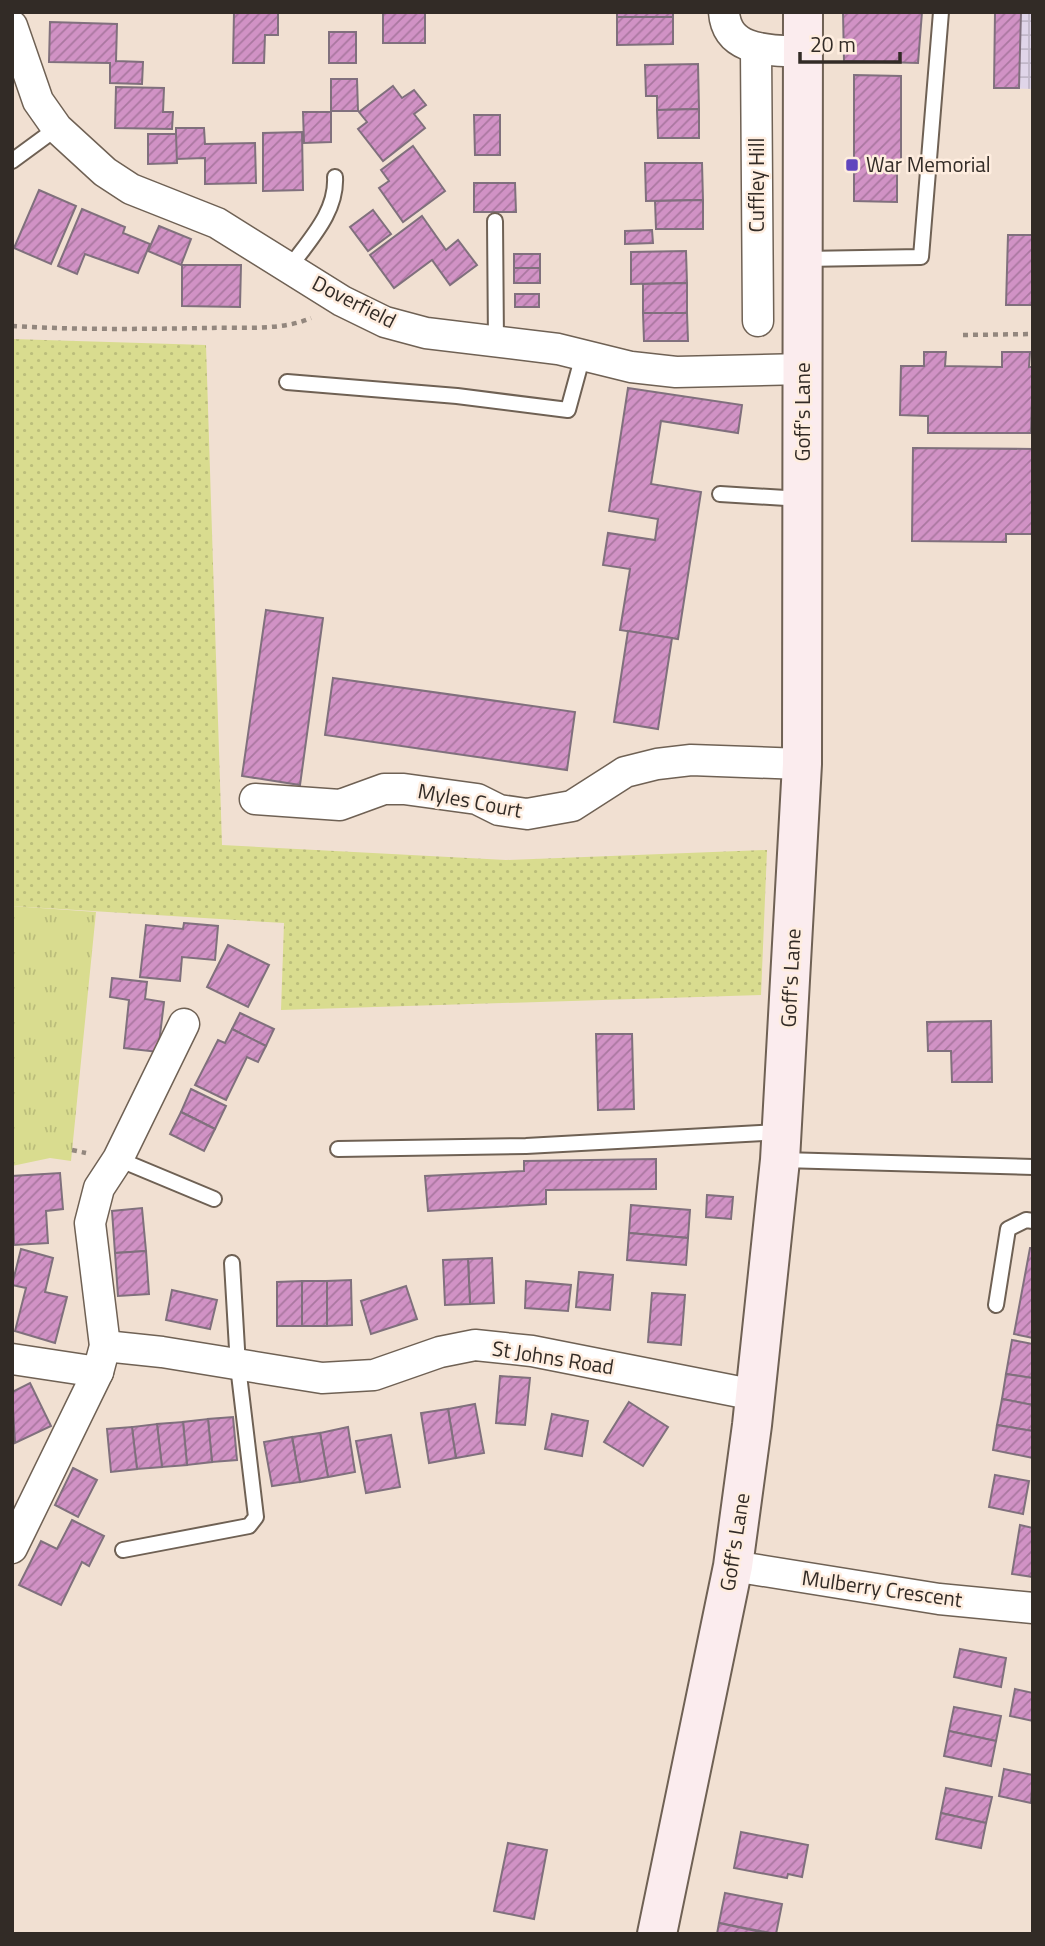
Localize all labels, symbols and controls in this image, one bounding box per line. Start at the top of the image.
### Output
scale bar [800,21,900,65]
text: 20 m [810,28,856,60]
street label: Cuffley Hill [740,138,772,232]
place label: War Memorial [866,148,991,180]
marker: War Memorial [844,157,860,173]
street label: Doverfield [307,266,402,336]
street label: Goff's Lane [786,362,818,462]
street label: Myles Court [415,774,526,826]
street label: Goff's Lane [771,928,809,1028]
street label: St Johns Road [490,1332,616,1382]
street label: Goff's Lane [710,1490,758,1593]
street label: Mulberry Crescent [800,1561,965,1615]

